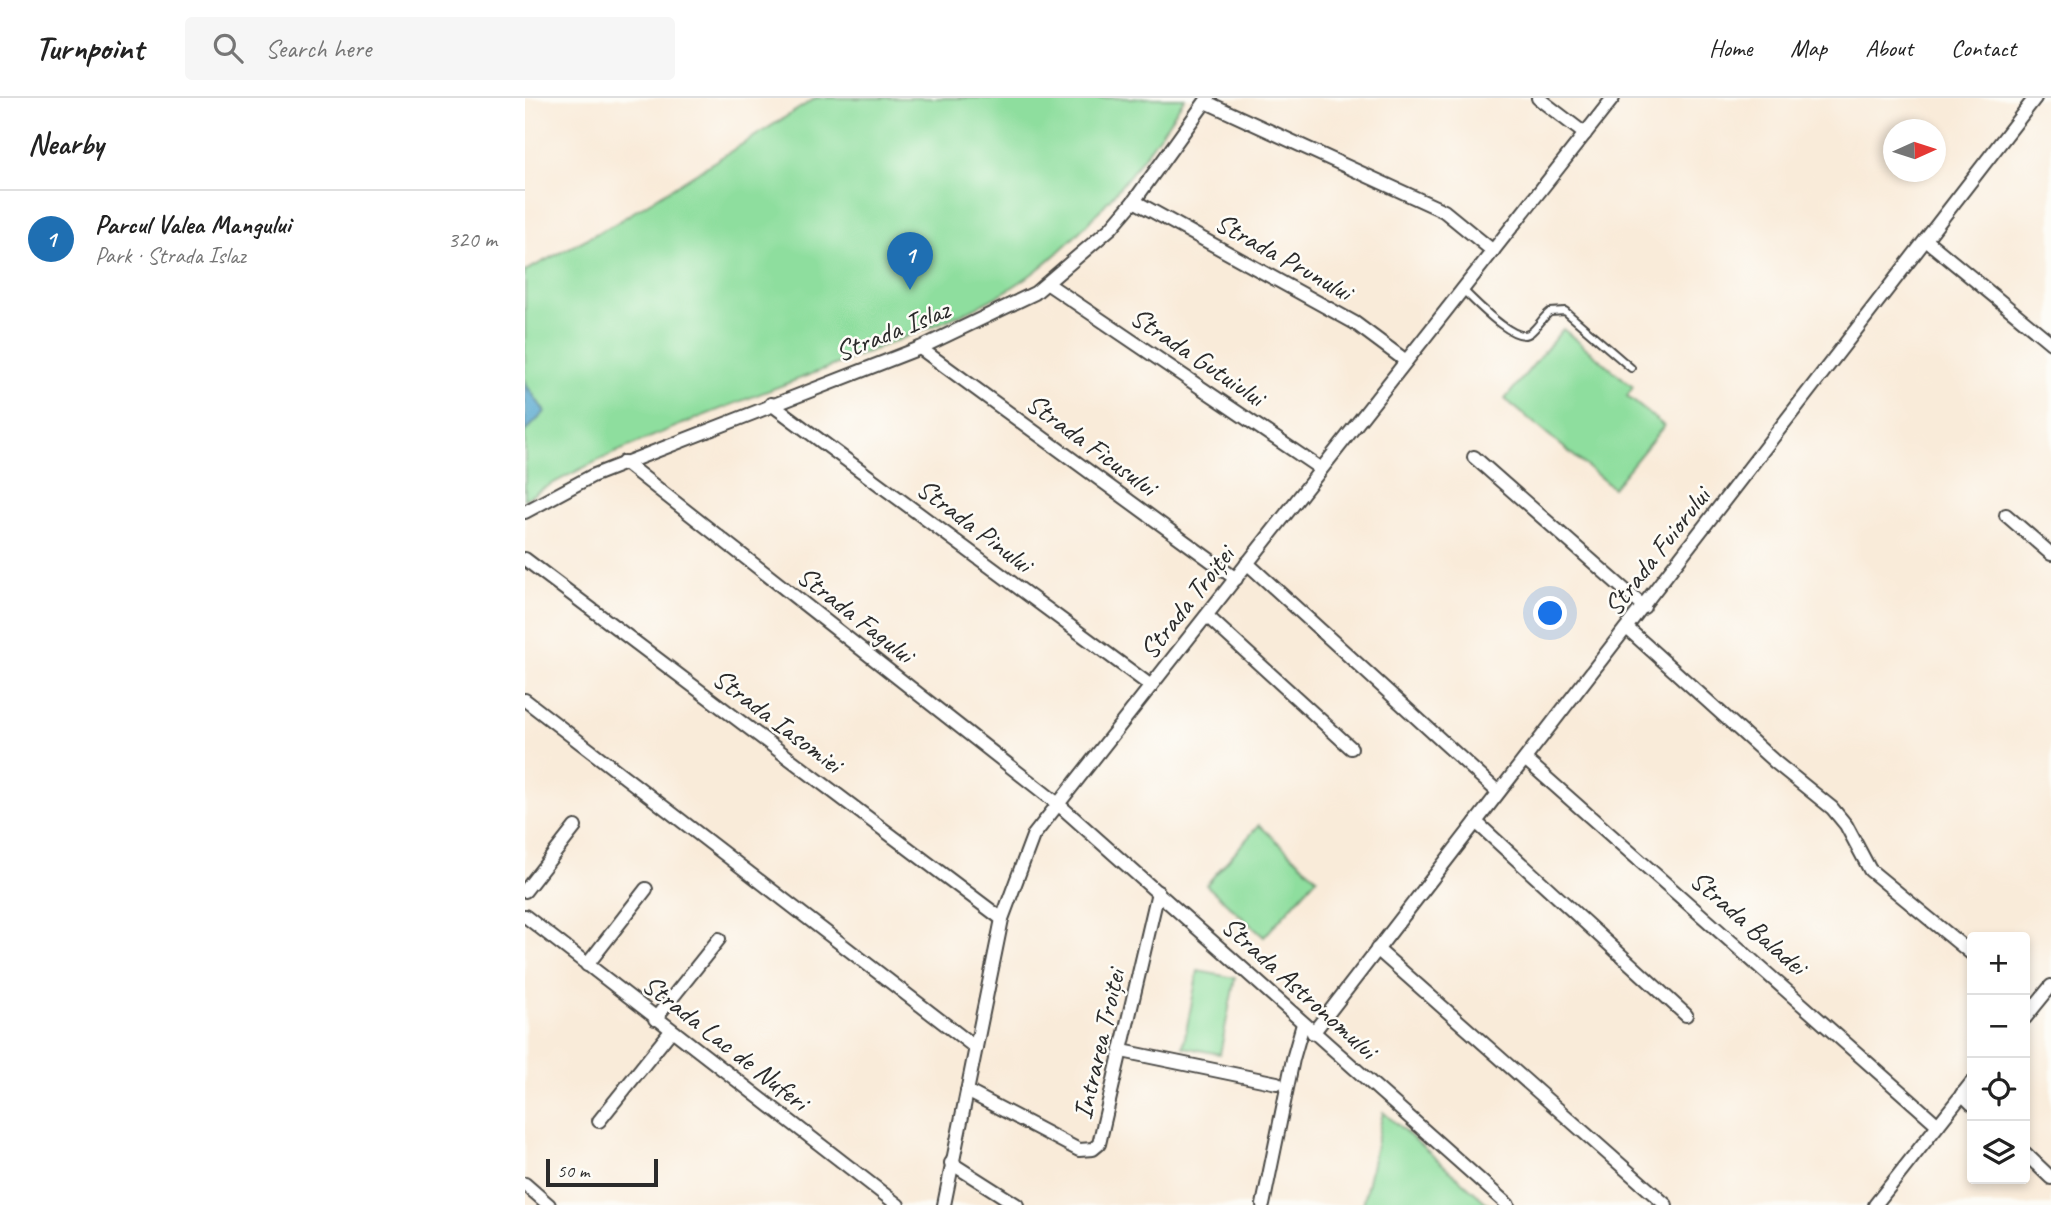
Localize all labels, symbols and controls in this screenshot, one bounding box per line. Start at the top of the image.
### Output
search box [185,17,675,80]
text: Turnpoint [35,27,143,69]
icon: search [209,29,247,67]
text: Search here [265,32,371,65]
text: Home [1709,33,1752,63]
text: Map [1790,33,1827,63]
text: About [1865,33,1913,63]
text: Contact [1951,33,2016,63]
north arrow [1883,119,1946,182]
text: Nearby [28,125,104,163]
street label: Strada Prunului [1209,204,1362,310]
text: Parcul Valea Mangului [95,208,291,241]
text: 1 [46,225,56,254]
text: 320 m [448,225,497,254]
pin: 1 [887,232,933,290]
text: Park · Strada Islaz [95,241,246,270]
street label: Strada Islaz [830,291,957,369]
street label: Strada Gutuiului [1124,299,1275,416]
street label: Strada Ficusului [1019,385,1167,506]
street label: Strada Pinului [910,470,1043,583]
street label: Strada Fuiorului [1595,477,1720,623]
street label: Strada Troiței [1131,536,1244,666]
street label: Strada Fagului [790,558,924,673]
your location [1533,596,1567,630]
street label: Strada Iasomiei [706,660,853,783]
street label: Strada Baladei [1683,862,1817,985]
street label: Strada Astronomului [1215,908,1388,1069]
map controls [1967,932,2030,1184]
button: + [1967,932,2030,995]
street label: Intrarea Troiței [1064,962,1134,1122]
street label: Strada Lac de Nuferi [635,967,819,1121]
button: − [1967,995,2030,1058]
button: locate [1967,1058,2030,1121]
button: layers [1967,1121,2030,1184]
scale bar [546,1156,658,1188]
text: 50 m [557,1159,589,1183]

